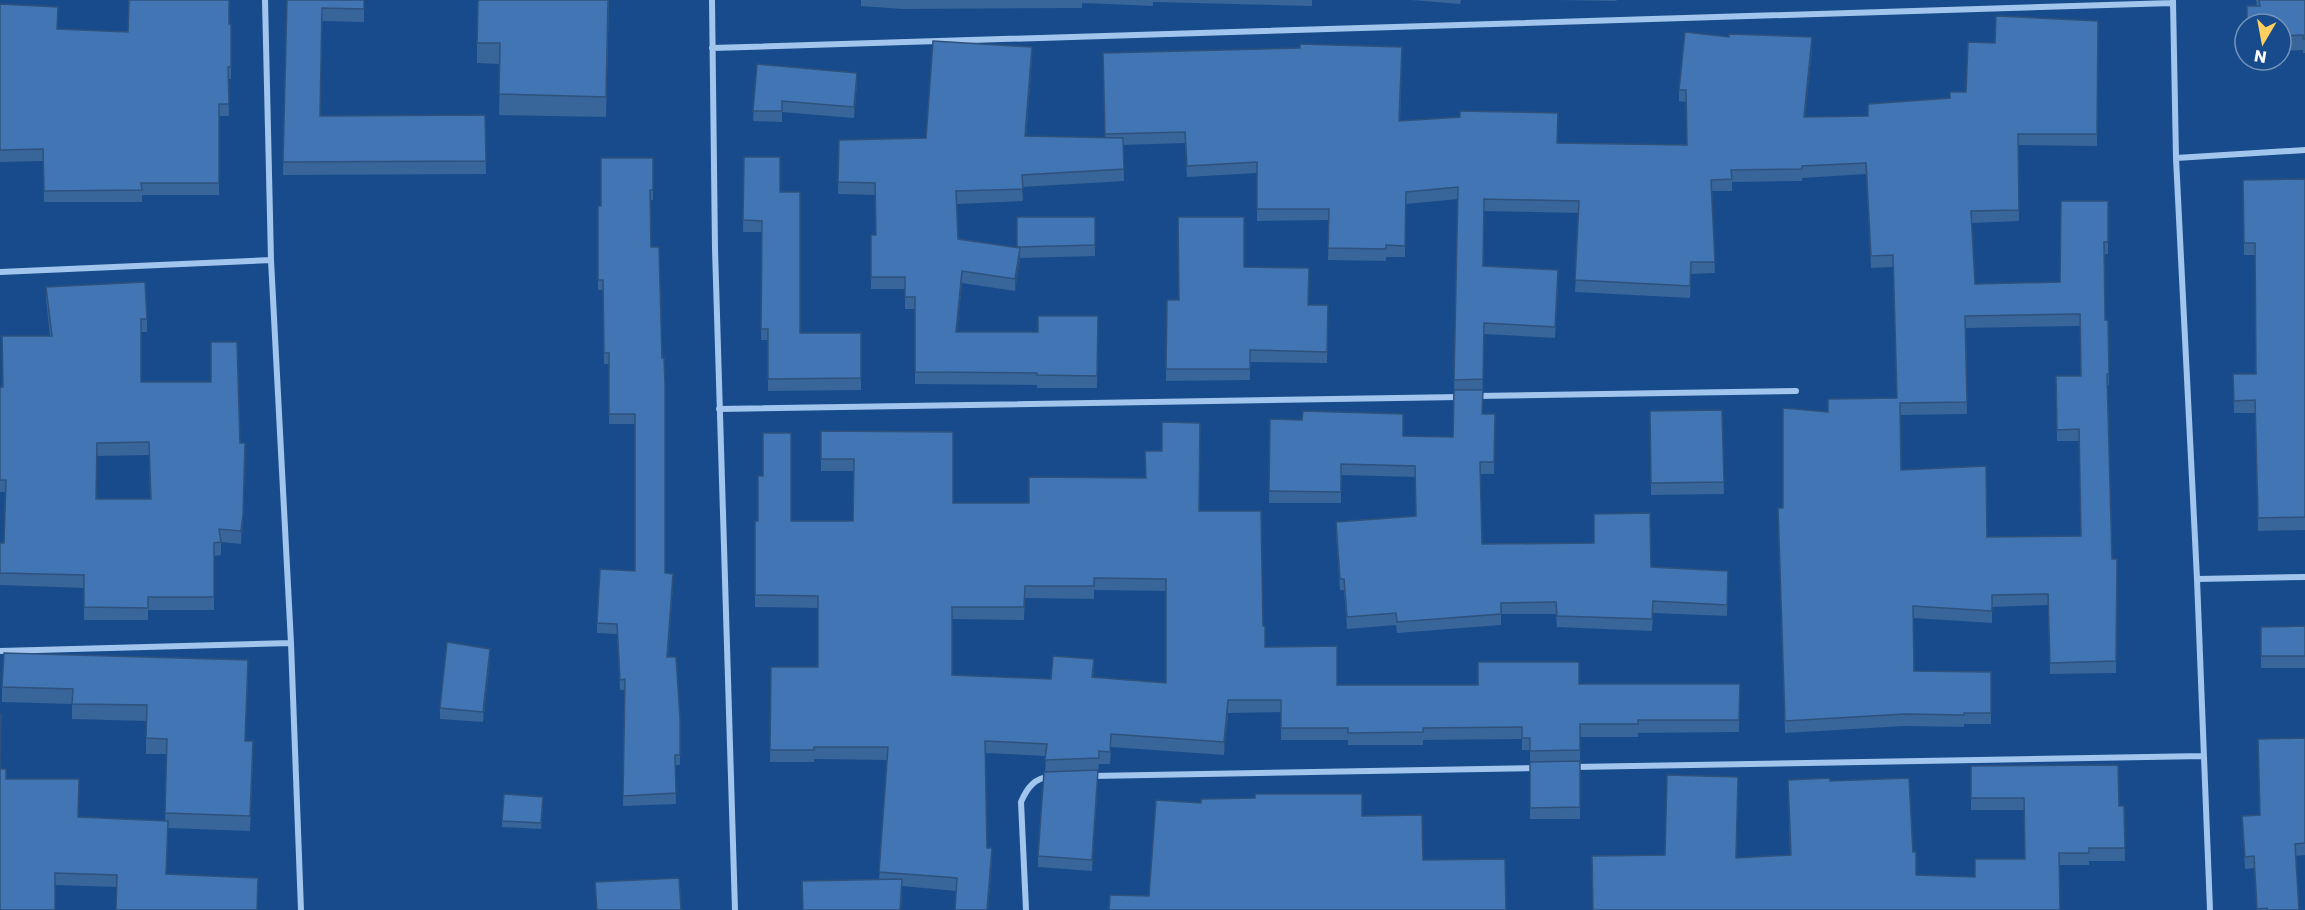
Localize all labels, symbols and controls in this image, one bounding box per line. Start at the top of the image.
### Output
north arrow [2233,12,2293,72]
text: N [2253,44,2268,69]

